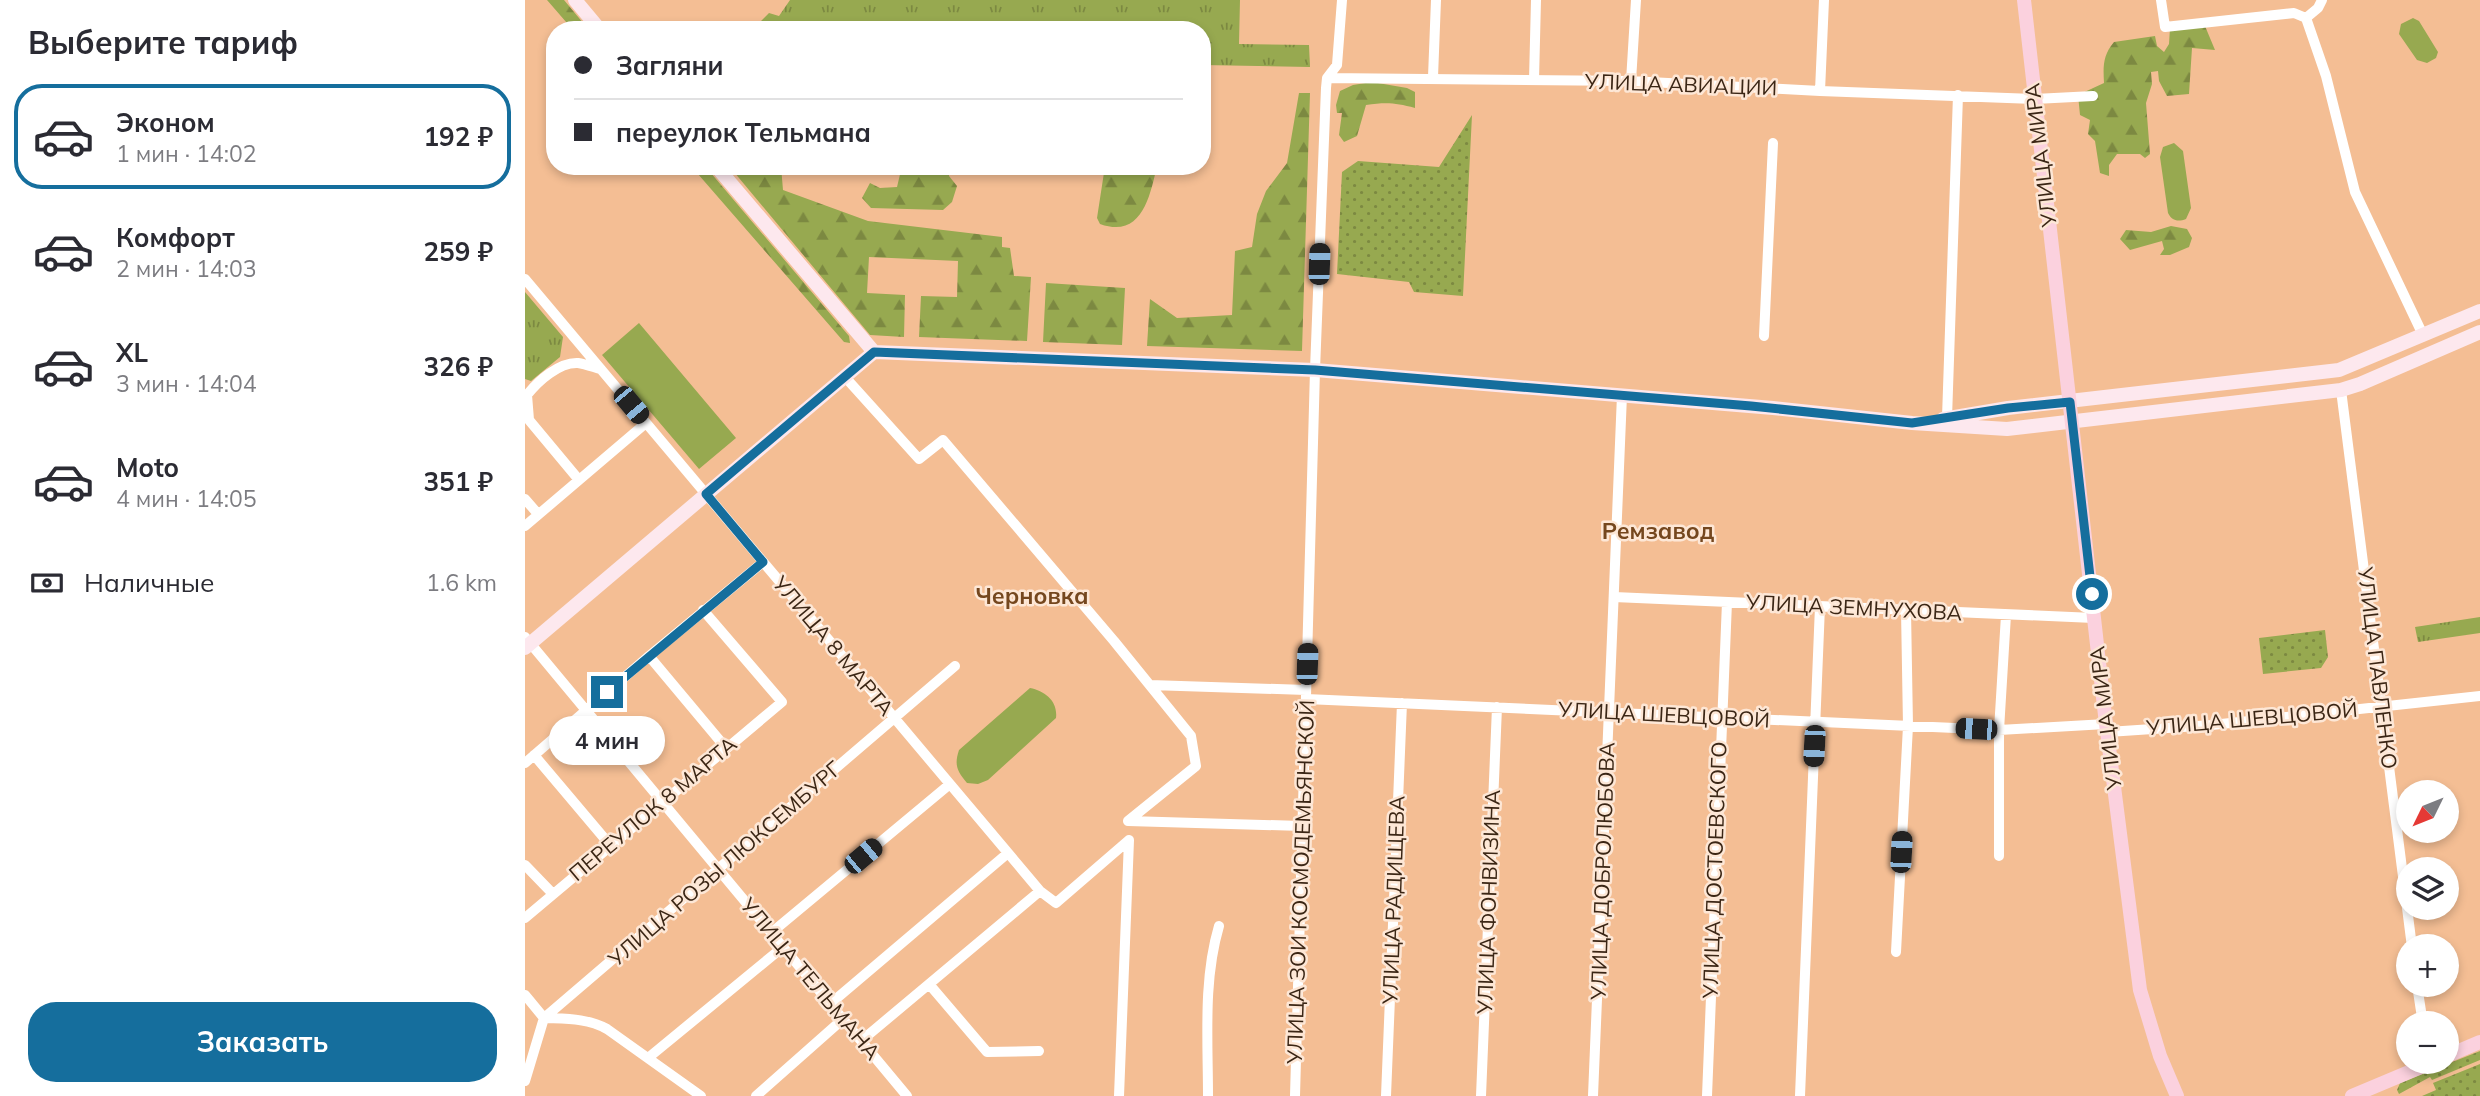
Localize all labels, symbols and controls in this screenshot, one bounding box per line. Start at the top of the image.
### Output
text: Выберите тариф [28,22,298,62]
text: Загляни [616,49,724,82]
street label: УЛИЦА АВИАЦИИ [1583,68,1778,100]
street label: УЛИЦА МИРА [2018,81,2062,229]
icon: car [32,105,95,168]
text: Эконом [116,106,215,139]
text: переулок Тельмана [616,116,871,149]
text: 192 ₽ [423,120,493,153]
text: 1 мин · 14:02 [116,139,256,168]
icon: car [32,220,95,283]
text: Комфорт [116,221,235,254]
text: 259 ₽ [423,235,493,268]
car [1308,243,1331,285]
text: 2 мин · 14:03 [116,254,256,283]
icon: car [32,335,95,398]
text: XL [116,336,148,369]
text: 326 ₽ [423,350,493,383]
text: 3 мин · 14:04 [116,369,256,398]
car [610,382,653,428]
icon: car [32,450,95,513]
text: Moto [116,451,179,484]
text: 351 ₽ [423,465,493,498]
text: 4 мин · 14:05 [116,484,256,513]
district label: Ремзавод [1602,516,1715,545]
icon: cash [28,564,66,602]
street label: УЛИЦА ПАВЛЕНКО [2353,564,2403,770]
text: Наличные [84,566,214,599]
text: 1.6 km [426,568,497,597]
street label: УЛИЦА 8 МАРТА [767,569,900,721]
route start [2076,578,2108,610]
district label: Черновка [975,581,1089,610]
street label: УЛИЦА ЗЕМНУХОВА [1744,588,1963,626]
car [1296,643,1319,685]
street label: УЛИЦА МИРА [2083,644,2127,792]
route end [591,676,623,708]
street label: УЛИЦА ШЕВЦОВОЙ [1556,695,1771,733]
street label: УЛИЦА ШЕВЦОВОЙ [2144,696,2359,740]
street label: УЛИЦА ЗОИ КОСМОДЕМЬЯНСКОЙ [1281,699,1319,1066]
callout: 4 мин [549,716,665,766]
car [1955,717,1998,741]
car [1803,724,1826,768]
text: 4 мин [575,726,639,755]
street label: ПЕРЕУЛОК 8 МАРТА [563,730,742,886]
street label: УЛИЦА ДОБРОЛЮБОВА [1584,741,1620,1001]
street label: УЛИЦА ДОСТОЕВСКОГО [1696,741,1731,1000]
street label: УЛИЦА РОЗЫ ЛЮКСЕМБУРГ [602,755,846,972]
north arrow [2396,780,2459,844]
map controls [2396,780,2459,1074]
street label: УЛИЦА ФОНВИЗИНА [1471,789,1505,1016]
street label: УЛИЦА РАДИЩЕВА [1376,795,1410,1006]
car [1890,830,1913,874]
car [841,834,886,878]
button: layers [2396,857,2459,920]
street label: УЛИЦА ТЕЛЬМАНА [735,891,887,1065]
button: + [2396,934,2459,997]
button: Заказать [28,1002,497,1082]
button: − [2396,1011,2459,1074]

